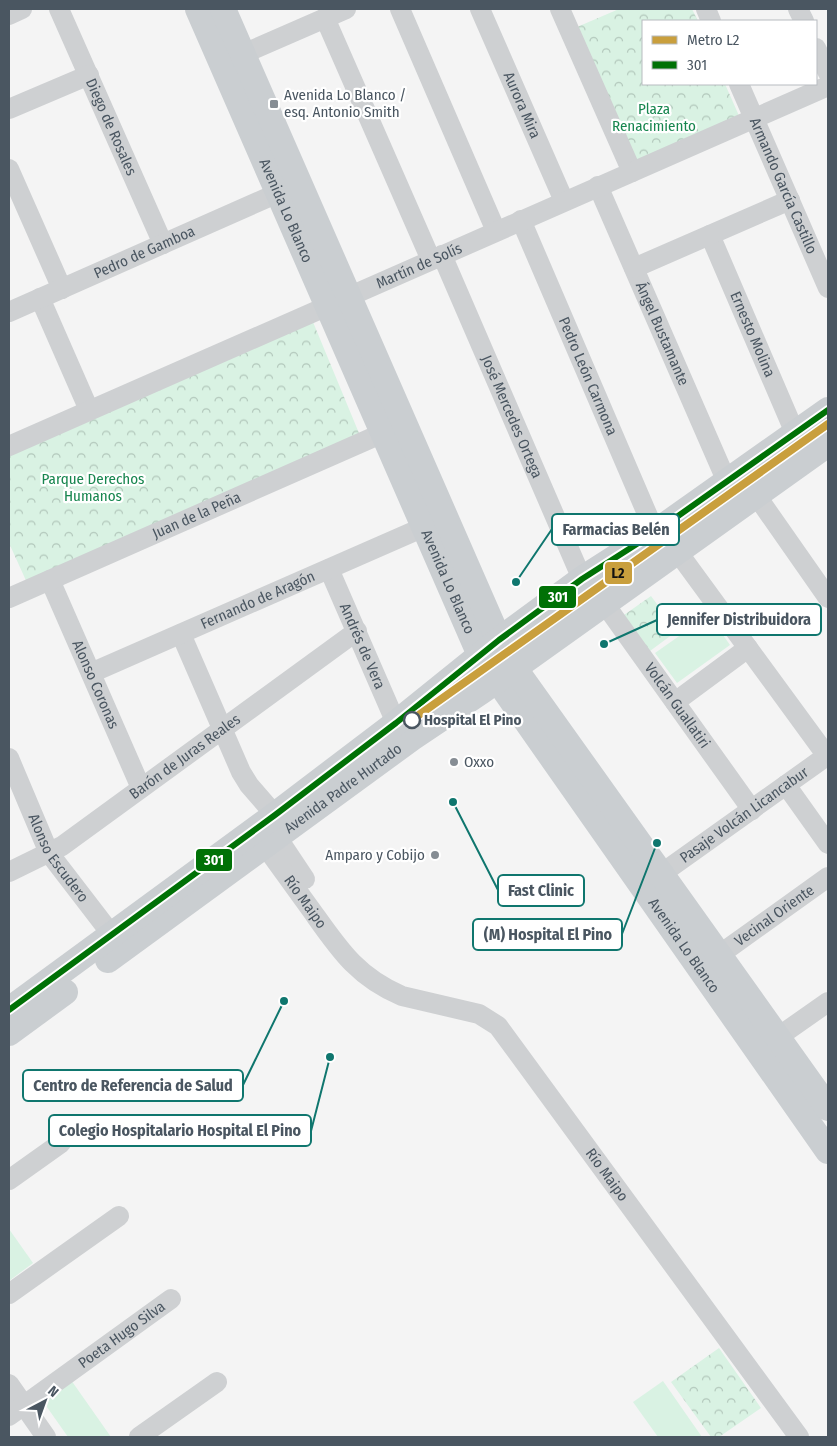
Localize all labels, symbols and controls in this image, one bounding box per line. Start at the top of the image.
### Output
legend [642,20,817,85]
text: Metro L2 [687,31,740,49]
text: 301 [687,56,707,74]
street label: Aurora Mira [500,69,545,141]
street label: Diego de Rosales [82,76,141,178]
place label: Avenida Lo Blanco / esq. Antonio Smith [284,86,406,121]
marker: Avenida Lo Blanco / esq. Antonio Smith [268,98,280,110]
park label: Plaza Renacimiento [612,100,696,135]
street label: Armando García Castillo [746,115,821,257]
street label: Avenida Lo Blanco [255,156,317,266]
street label: Pedro de Gamboa [91,222,198,282]
street label: Martín de Solís [373,239,465,292]
street label: Ángel Bustamante [632,279,693,388]
street label: Ernesto Molina [726,289,779,380]
street label: Pedro León Carmona [555,314,621,438]
street label: José Mercedes Ortega [477,352,546,481]
park label: Parque Derechos Humanos [41,470,145,505]
street label: Juan de la Peña [150,488,243,543]
callout: Farmacias Belén [552,514,679,545]
text: Farmacias Belén [562,520,670,539]
street label: Avenida Lo Blanco [417,527,479,637]
line badge: L2 [604,561,633,585]
text: L2 [612,565,625,582]
street label: Fernando de Aragón [198,567,318,633]
line badge: 301 [538,585,577,609]
text: 301 [547,589,568,606]
street label: Andrés de Vera [336,600,389,692]
callout: Jennifer Distribuidora [657,604,821,635]
text: Jennifer Distribuidora [666,610,811,629]
street label: Alonso Coronas [68,637,123,732]
street label: Volcán Guallatiri [641,659,714,752]
street label: Barón de Juras Reales [126,710,244,803]
marker: Hospital El Pino [403,711,421,729]
place label: Hospital El Pino [424,711,521,729]
street label: Avenida Padre Hurtado [281,739,405,837]
place label: Oxxo [464,753,494,771]
marker: Oxxo [448,756,460,768]
street label: Pasaje Volcán Licancabur [676,763,812,867]
street label: Alonso Escudero [25,811,92,906]
place label: Amparo y Cobijo [325,846,425,864]
line badge: 301 [195,848,233,872]
marker: Amparo y Cobijo [429,849,441,861]
text: 301 [203,852,224,869]
street label: Río Maipo [280,872,331,932]
callout: Fast Clinic [498,875,584,906]
text: Fast Clinic [508,881,574,900]
street label: Vecinal Oriente [731,881,818,950]
street label: Avenida Lo Blanco [645,895,723,997]
callout: (M) Hospital El Pino [473,919,622,950]
text: (M) Hospital El Pino [484,925,613,944]
callout: Centro de Referencia de Salud [23,1070,243,1101]
text: Centro de Referencia de Salud [33,1076,233,1095]
callout: Colegio Hospitalario Hospital El Pino [49,1115,311,1146]
text: Colegio Hospitalario Hospital El Pino [59,1121,302,1140]
street label: Río Maipo [582,1145,632,1205]
street label: Poeta Hugo Silva [75,1297,168,1372]
north arrow [20,1376,70,1426]
text: N [44,1382,62,1401]

